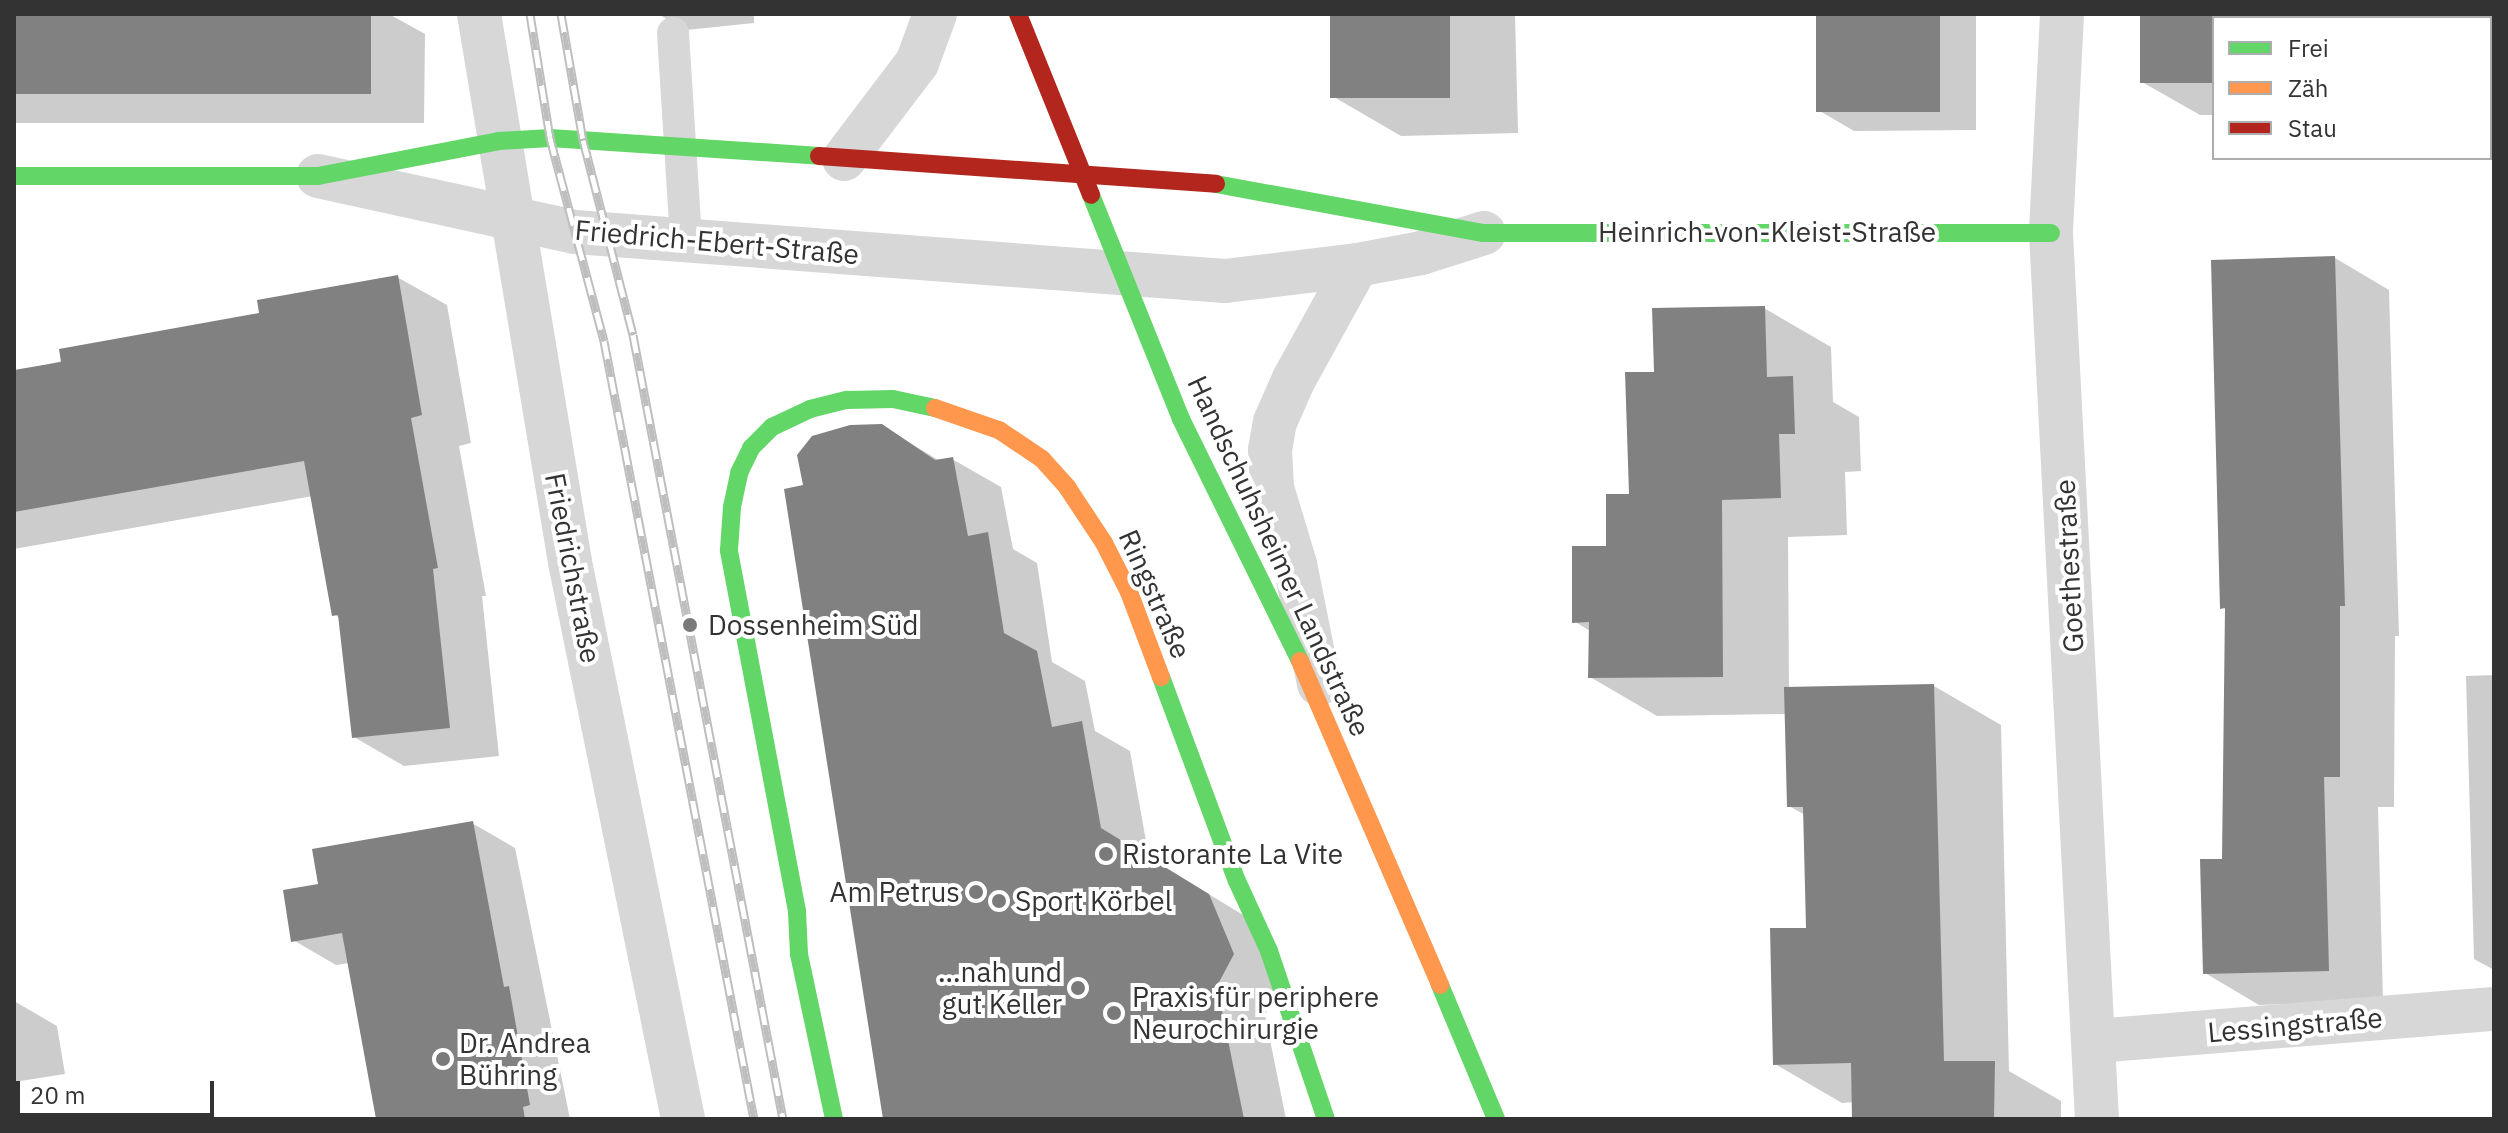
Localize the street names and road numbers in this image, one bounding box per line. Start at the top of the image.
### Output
street label: Friedrich-Ebert-Straße [574,213,860,271]
street label: Heinrich-von-Kleist-Straße [1598,215,1936,249]
street label: Handschuhsheimer Landstraße [1181,370,1377,742]
street label: Friedrichstraße [538,470,608,666]
street label: Goethestraße [2048,479,2090,653]
street label: Ringstraße [1112,524,1198,664]
street label: Lessingstraße [2206,1001,2384,1049]

